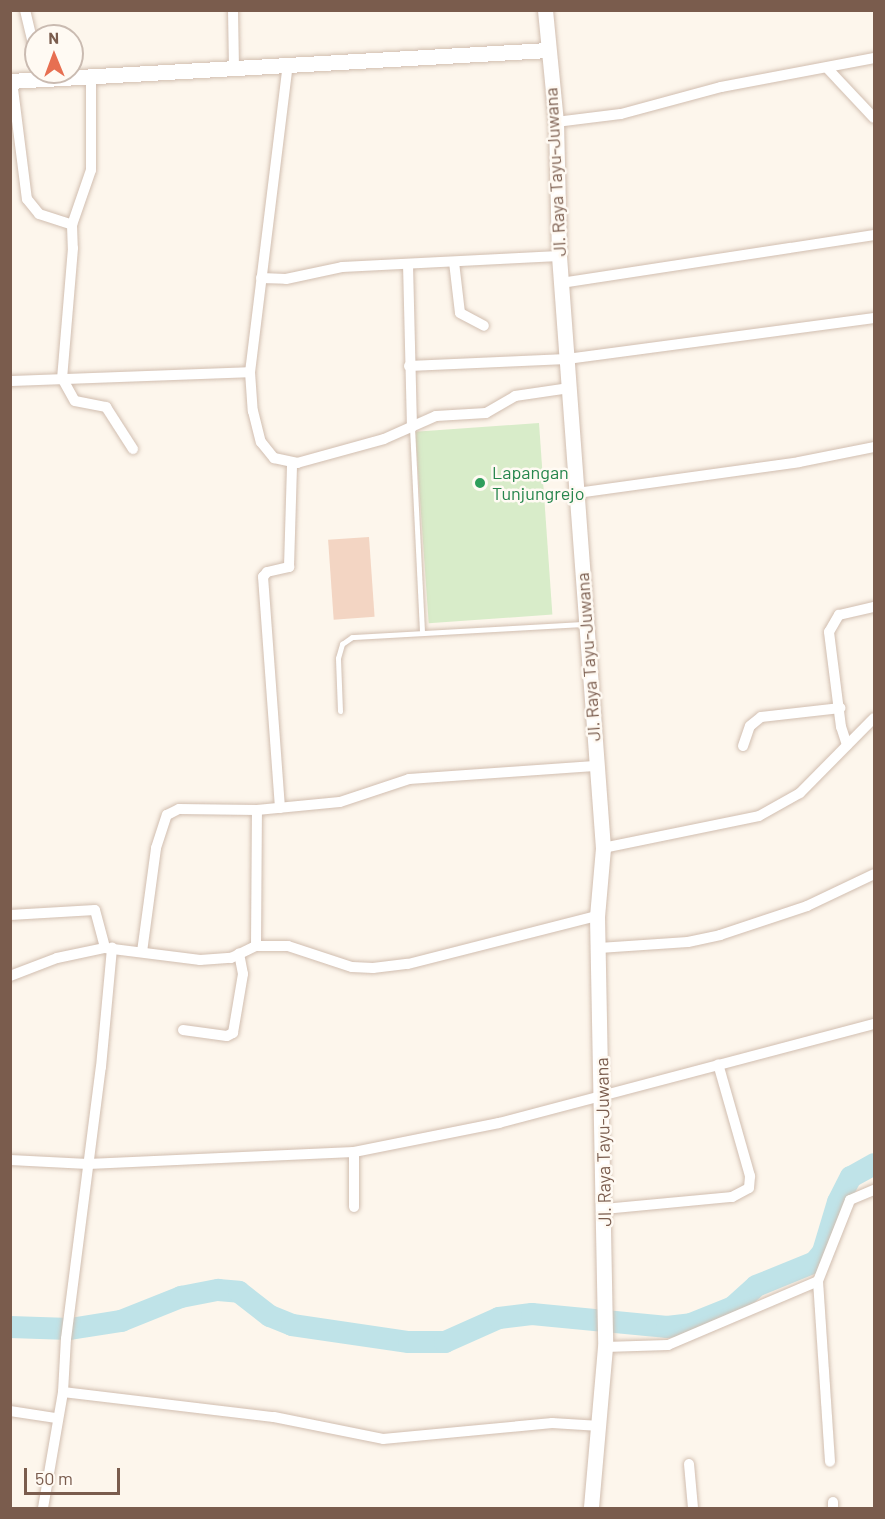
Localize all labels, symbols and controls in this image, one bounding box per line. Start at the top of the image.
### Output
north arrow [24,24,84,84]
text: N [48,28,59,47]
street label: Jl. Raya Tayu-Juwana [540,87,570,257]
place label: Lapangan Tunjungrejo [492,462,584,504]
marker: Lapangan Tunjungrejo [473,476,487,490]
street label: Jl. Raya Tayu-Juwana [571,572,605,742]
street label: Jl. Raya Tayu-Juwana [591,1057,615,1227]
scale bar [27,1456,123,1494]
text: 50 m [35,1467,73,1489]

